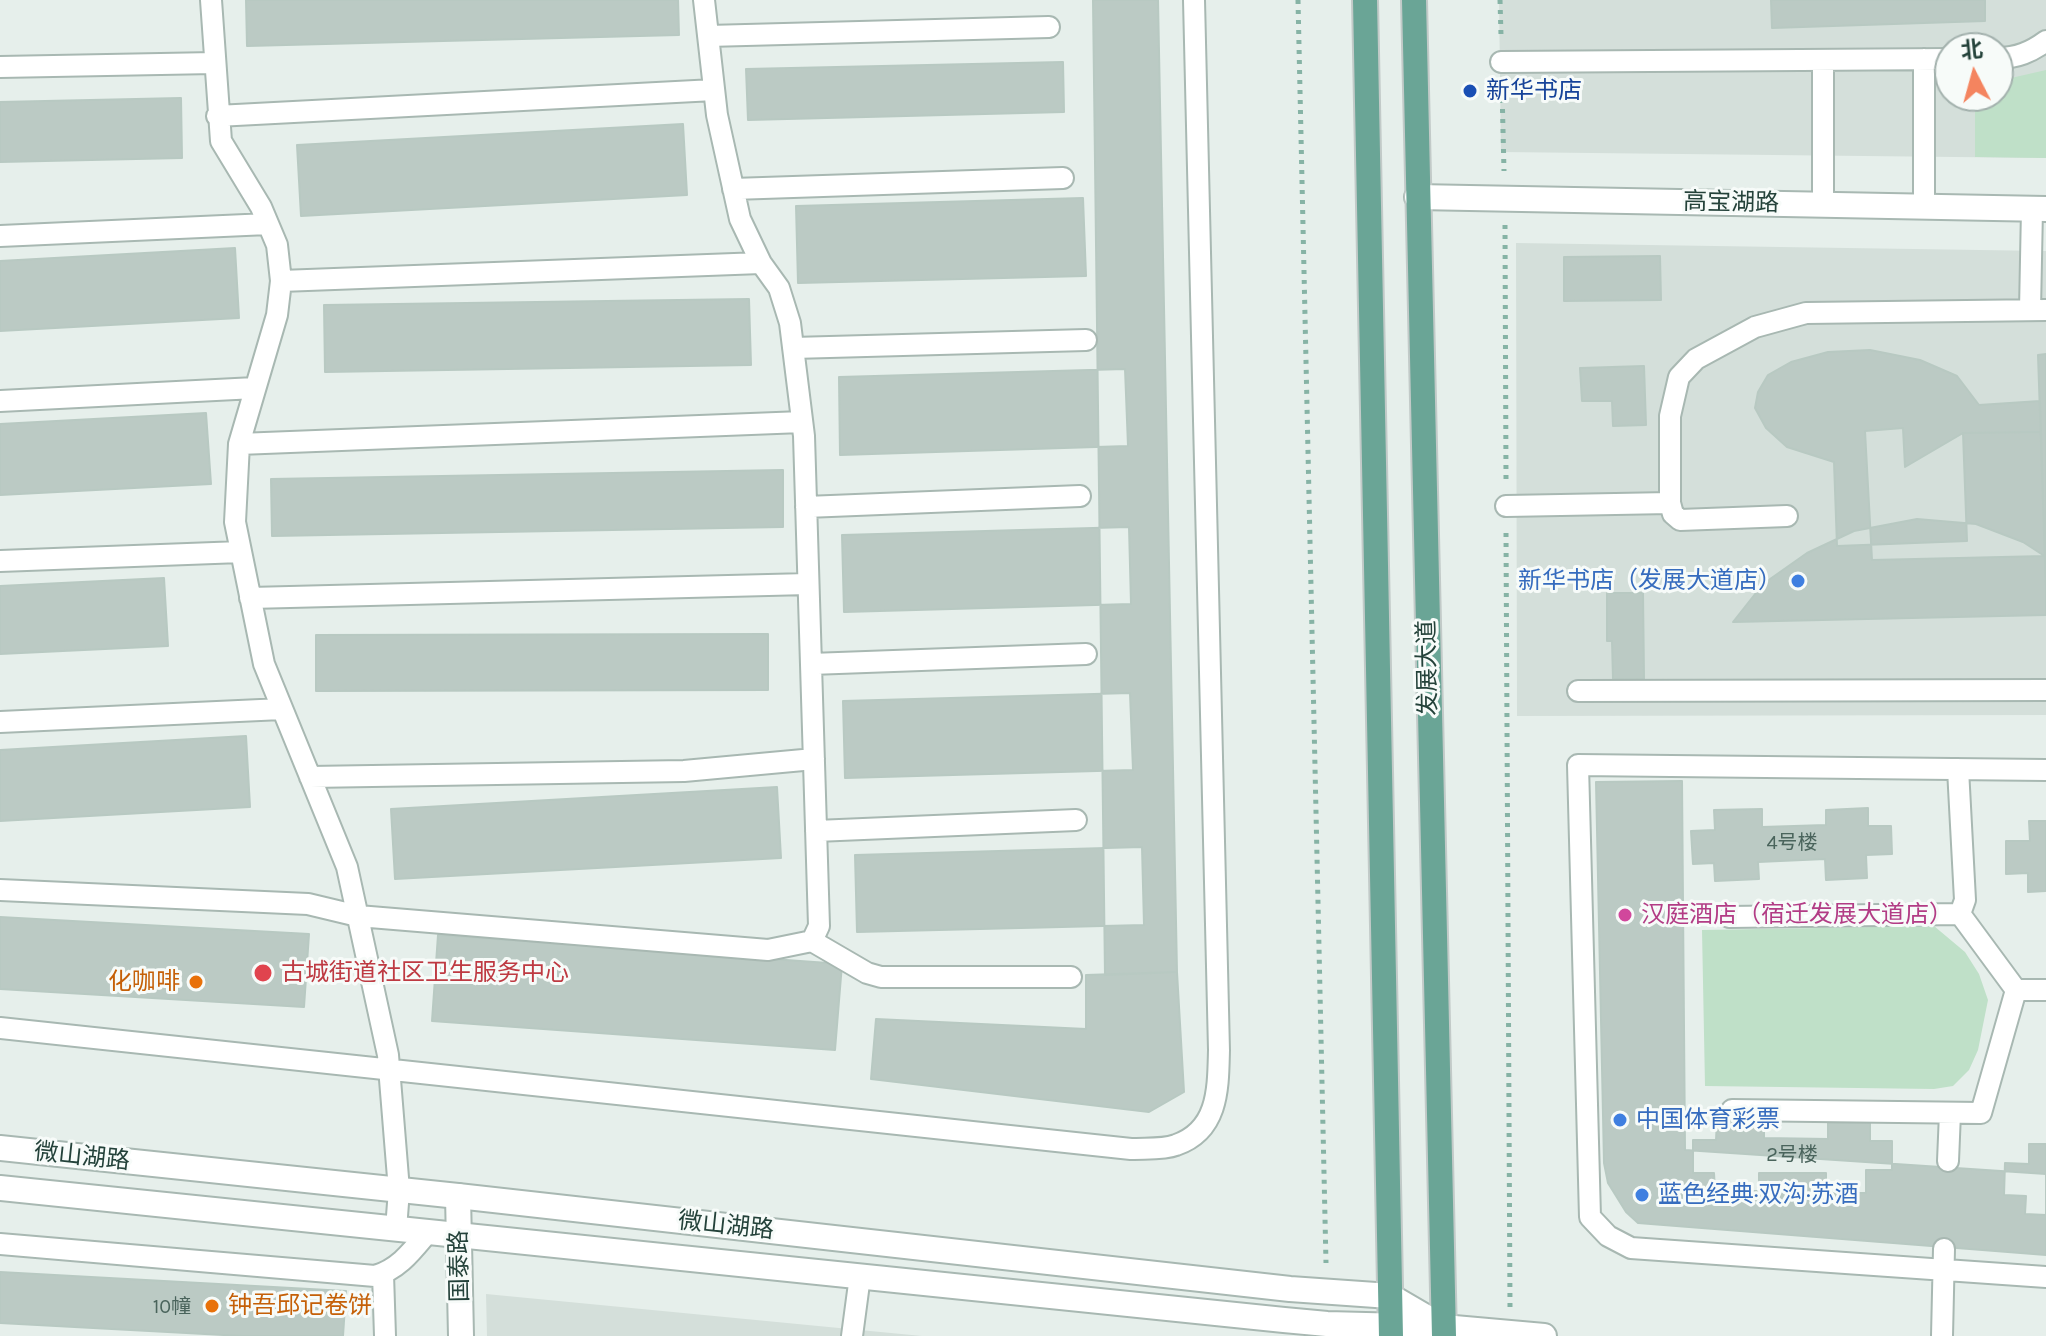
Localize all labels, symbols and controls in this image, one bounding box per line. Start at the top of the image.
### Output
north arrow [1934,32,2014,112]
text: 北 [1959,36,1984,64]
place label: 新华书店 [1486,77,1582,105]
marker: 新华书店 [1461,82,1479,100]
street label: 高宝湖路 [1683,188,1779,218]
place label: 新华书店（发展大道店） [1518,567,1782,595]
marker: 新华书店（发展大道店） [1789,572,1807,590]
street label: 发展大道 [1413,620,1443,716]
house number: 4号楼 [1766,831,1818,855]
place label: 汉庭酒店（宿迁发展大道店） [1641,901,1953,929]
marker: 汉庭酒店（宿迁发展大道店） [1616,906,1634,924]
place label: 古城街道社区卫生服务中心 [281,959,569,987]
marker: 古城街道社区卫生服务中心 [252,962,274,984]
place label: 化咖啡 [108,968,180,996]
marker: 化咖啡 [187,973,205,991]
place label: 中国体育彩票 [1636,1106,1780,1134]
marker: 中国体育彩票 [1611,1111,1629,1129]
street label: 微山湖路 [33,1138,131,1176]
house number: 2号楼 [1766,1143,1818,1167]
place label: 蓝色经典·双沟·苏酒 [1658,1181,1859,1209]
marker: 蓝色经典·双沟·苏酒 [1633,1186,1651,1204]
street label: 微山湖路 [677,1207,775,1245]
street label: 国泰路 [445,1230,475,1302]
place label: 钟吾邱记卷饼 [228,1292,372,1320]
house number: 10幢 [153,1295,191,1319]
marker: 钟吾邱记卷饼 [203,1297,221,1315]

